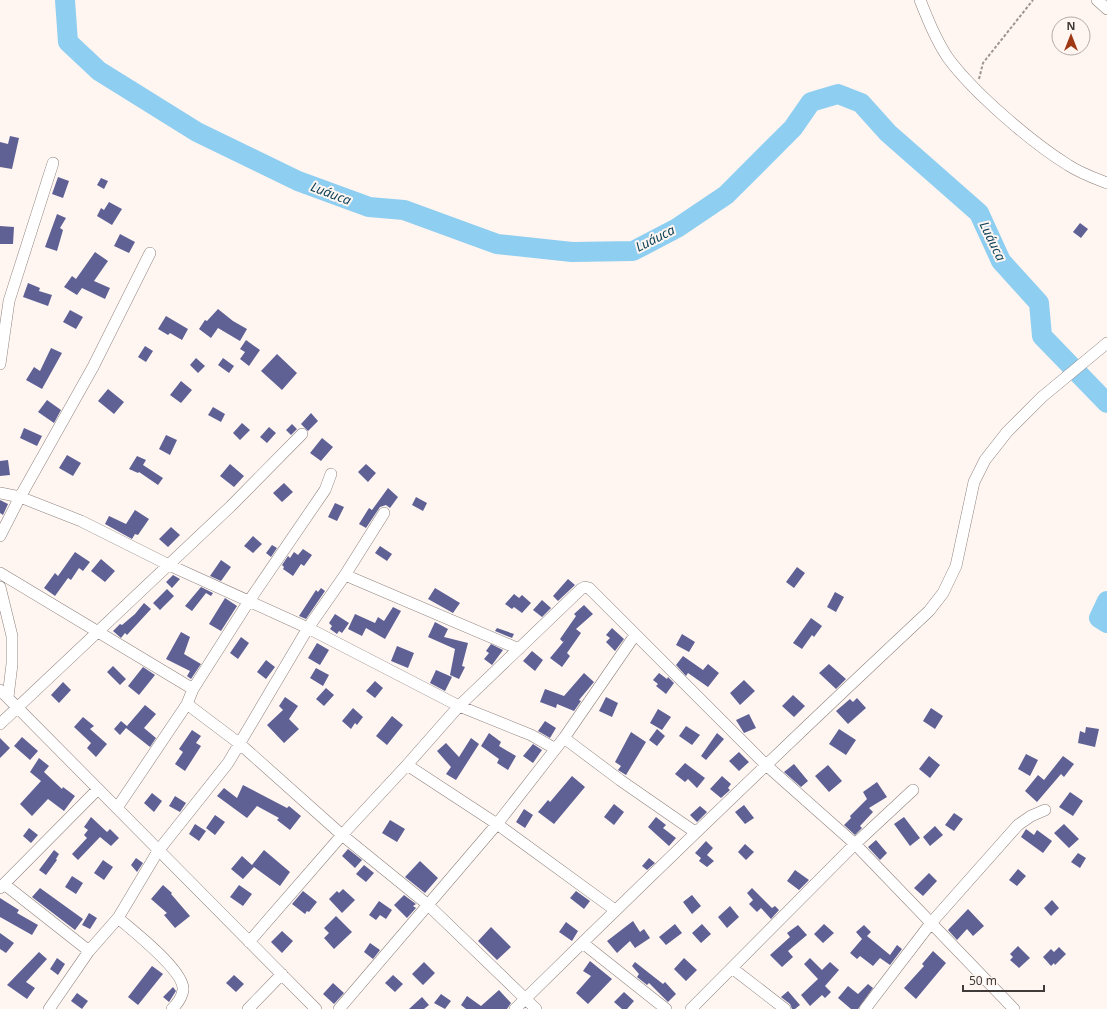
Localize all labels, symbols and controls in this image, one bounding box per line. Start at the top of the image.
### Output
north arrow [1051,16,1091,56]
text: N [1067,18,1075,33]
water label: Luáuca [308,177,354,209]
water label: Luáuca [976,218,1011,264]
water label: Luáuca [632,220,678,256]
scale bar [963,967,1044,993]
text: 50 m [969,972,997,989]

